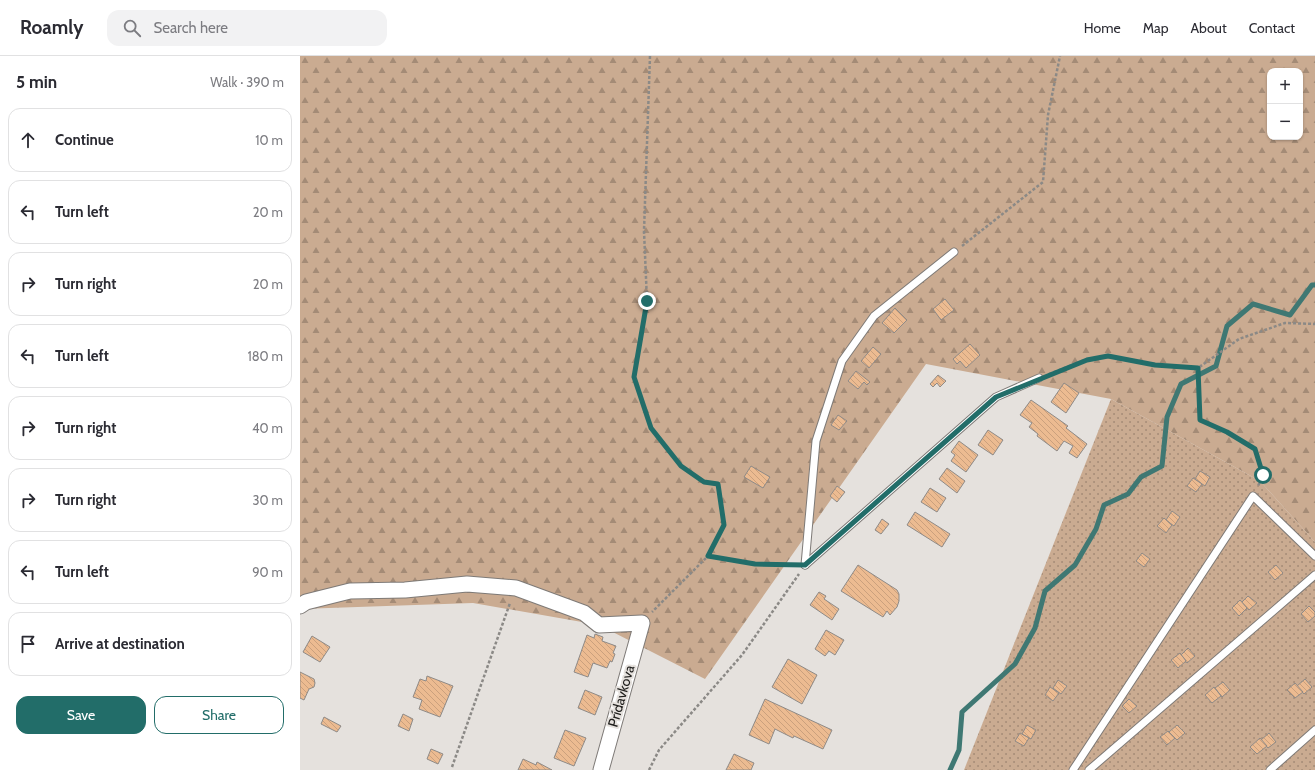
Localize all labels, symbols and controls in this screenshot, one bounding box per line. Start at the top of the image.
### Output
search box [107,10,387,46]
text: Roamly [20,16,83,39]
icon: search [121,17,143,39]
text: Search here [153,19,228,37]
text: Home [1084,19,1121,37]
text: Map [1143,19,1168,37]
text: About [1190,19,1227,37]
text: Contact [1249,19,1295,37]
map controls [1267,68,1303,140]
button: + [1267,68,1303,104]
text: 5 min [16,72,57,92]
text: Walk · 390 m [210,74,284,90]
button: − [1267,104,1303,140]
icon: ahead [17,129,39,151]
text: Continue [55,131,114,149]
text: 10 m [255,132,283,148]
icon: left [17,201,39,223]
text: Turn left [55,203,109,221]
text: 20 m [253,204,283,220]
icon: right [17,273,39,295]
text: Turn right [55,275,116,293]
text: 20 m [253,276,283,292]
route end [638,292,656,310]
icon: left [17,345,39,367]
text: Turn left [55,347,109,365]
text: 180 m [247,348,283,364]
icon: right [17,417,39,439]
text: Turn right [55,419,116,437]
text: 40 m [252,420,283,436]
route start [1254,466,1272,484]
icon: right [17,489,39,511]
text: Turn right [55,491,116,509]
text: 30 m [253,492,283,508]
icon: left [17,561,39,583]
text: Turn left [55,563,109,581]
text: 90 m [252,564,283,580]
icon: arrive [17,633,39,655]
text: Arrive at destination [55,635,185,653]
street label: Prídavkova [604,663,638,729]
button: Save [16,696,146,734]
button: Share [154,696,284,734]

